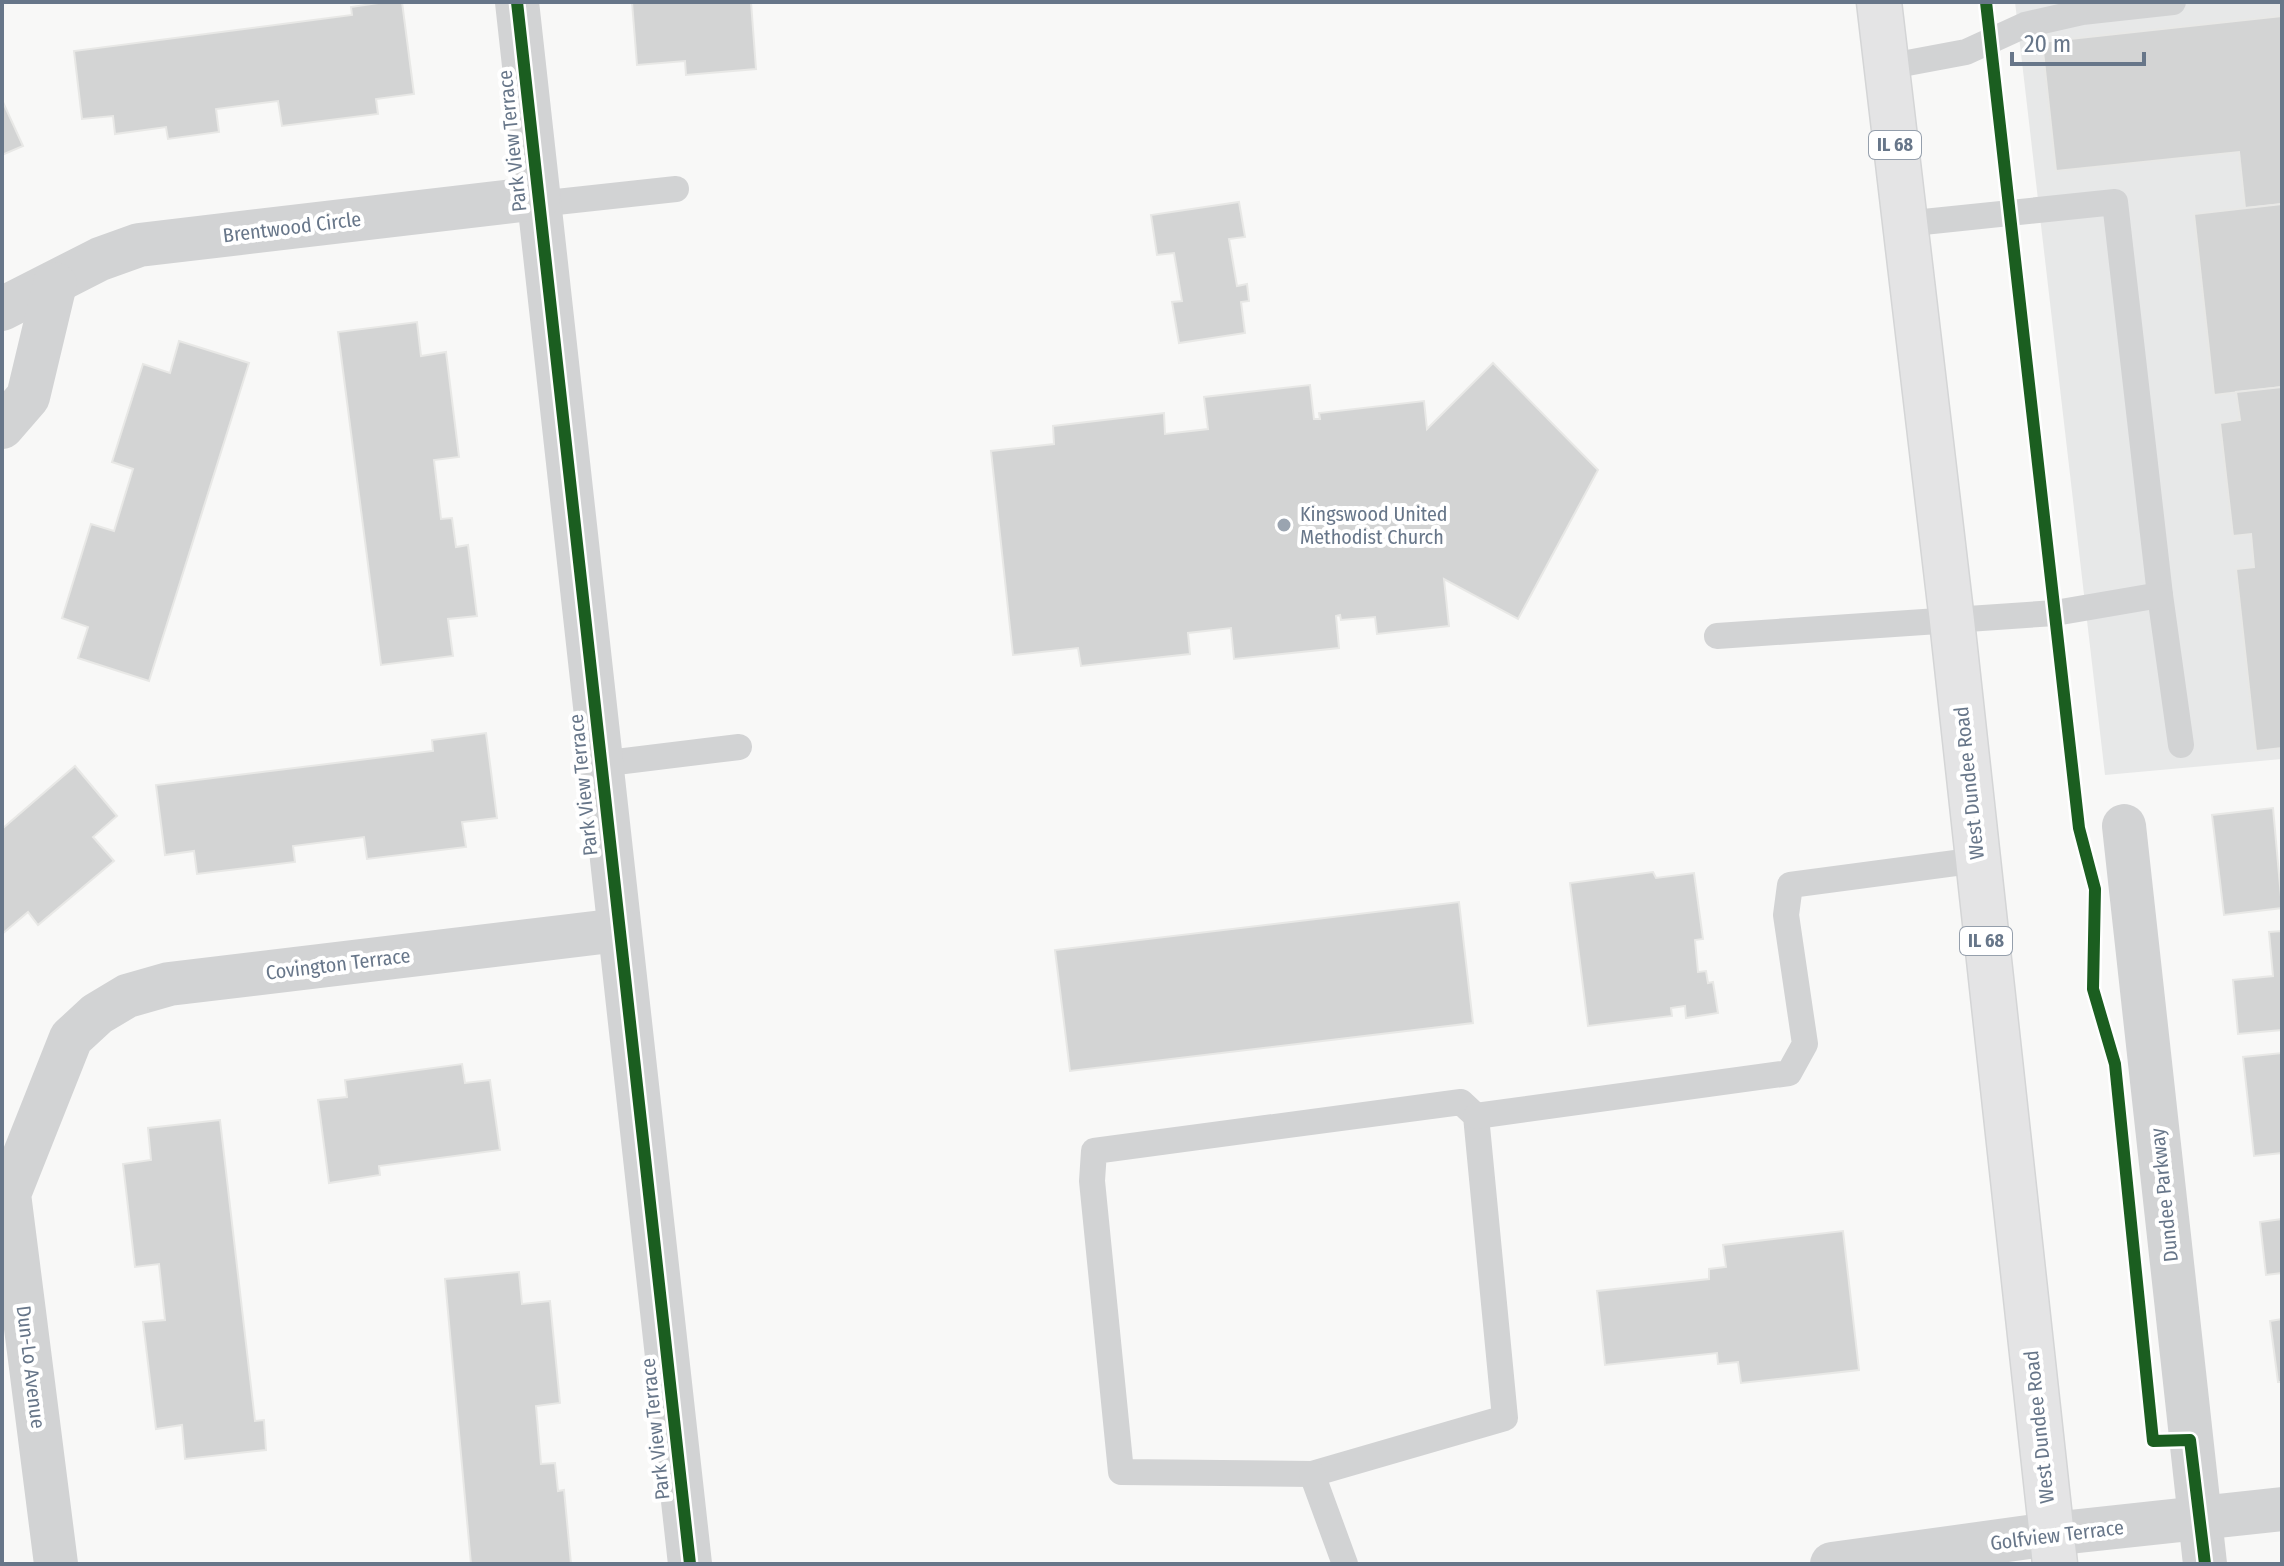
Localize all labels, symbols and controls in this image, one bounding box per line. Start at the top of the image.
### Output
scale bar [2012,16,2144,66]
text: 20 m [2024,30,2071,58]
street label: Park View Terrace [493,69,531,213]
road number: IL 68 [1869,131,1921,159]
street label: Brentwood Circle [221,207,363,247]
place label: Kingswood United Methodist Church [1300,502,1448,549]
marker: Kingswood United Methodist Church [1275,516,1293,534]
street label: West Dundee Road [1949,705,1989,861]
street label: Park View Terrace [564,713,602,857]
road number: IL 68 [1960,927,2012,955]
street label: Covington Terrace [264,943,412,985]
street label: Dundee Parkway [2145,1127,2183,1263]
street label: Dun-Lo Avenue [12,1304,50,1430]
street label: West Dundee Road [2019,1349,2059,1505]
street label: Park View Terrace [636,1357,674,1501]
street label: Golfview Terrace [1989,1515,2125,1555]

